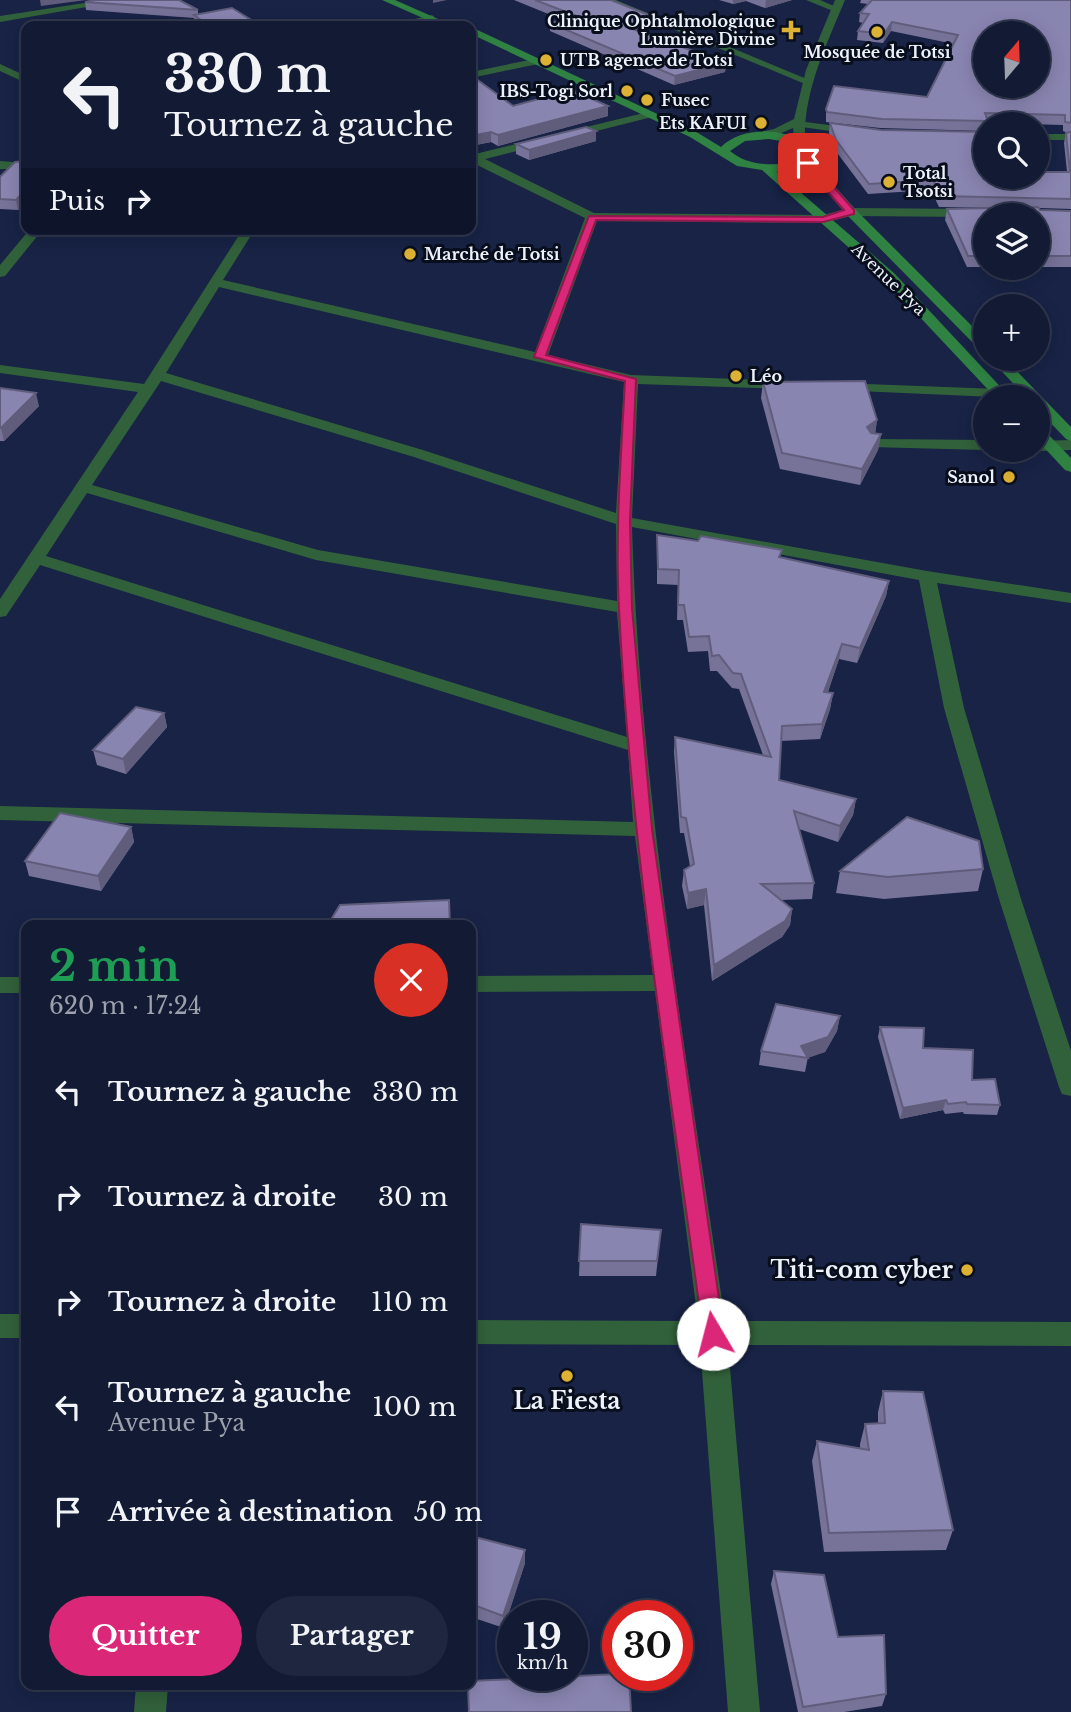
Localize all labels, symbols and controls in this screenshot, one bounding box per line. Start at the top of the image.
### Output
place label: Clinique Ophtalmologique Lumière Divine [547,11,775,49]
marker: Clinique Ophtalmologique Lumière Divine [781,20,801,40]
north arrow [973,21,1050,98]
map controls [973,21,1050,462]
marker: Mosquée de Totsi [869,24,885,40]
place label: Mosquée de Totsi [803,42,951,62]
text: 330 m [164,44,331,105]
icon: left [49,49,140,140]
place label: UTB agence de Totsi [560,50,733,70]
marker: UTB agence de Totsi [538,52,554,68]
place label: IBS-Togi Sorl [499,81,613,101]
marker: IBS-Togi Sorl [619,83,635,99]
place label: Fusec [661,90,709,110]
marker: Fusec [639,92,655,108]
text: Tournez à gauche [164,105,454,145]
button: search [973,112,1050,189]
place label: Ets KAFUI [659,113,747,133]
marker: Ets KAFUI [753,115,769,131]
pin [778,133,838,193]
icon: arrive [789,144,827,182]
place label: Total Tsotsi [903,163,953,201]
marker: Total Tsotsi [881,174,897,190]
icon: right [119,182,157,220]
text: Puis [49,185,105,217]
button: layers [973,203,1050,280]
street label: Avenue Pya [847,238,930,319]
place label: Marché de Totsi [424,244,560,264]
marker: Marché de Totsi [402,246,418,262]
button: + [973,294,1050,371]
place label: Léo [750,366,782,386]
marker: Léo [728,368,744,384]
button: − [973,385,1050,462]
place label: Sanol [947,467,995,487]
marker: Sanol [1001,469,1017,485]
text: 2 min [49,940,180,992]
button: close [374,943,448,1017]
text: 620 m · 17:24 [49,992,201,1020]
icon: left [49,1073,87,1111]
text: Tournez à gauche [108,1076,351,1108]
text: 330 m [372,1076,458,1108]
icon: right [49,1178,87,1216]
text: Tournez à droite [108,1181,336,1213]
text: 30 m [378,1181,448,1213]
place label: Titi-com cyber [770,1256,954,1284]
marker: Titi-com cyber [959,1262,975,1278]
icon: right [49,1283,87,1321]
text: Tournez à droite [108,1286,336,1318]
text: 110 m [371,1286,448,1318]
position arrow [676,1297,750,1371]
marker: La Fiesta [559,1368,575,1384]
text: Tournez à gauche [108,1377,351,1409]
place label: La Fiesta [514,1387,621,1415]
icon: left [49,1388,87,1426]
text: 100 m [372,1391,456,1423]
text: Avenue Pya [108,1409,245,1437]
icon: arrive [49,1493,87,1531]
text: Arrivée à destination [108,1496,393,1528]
text: 50 m [414,1496,483,1528]
button: Quitter [49,1596,242,1676]
button: Partager [256,1596,448,1676]
speed limit sign: 30 [602,1600,693,1691]
text: 19 [523,1615,562,1658]
text: km/h [517,1652,568,1674]

